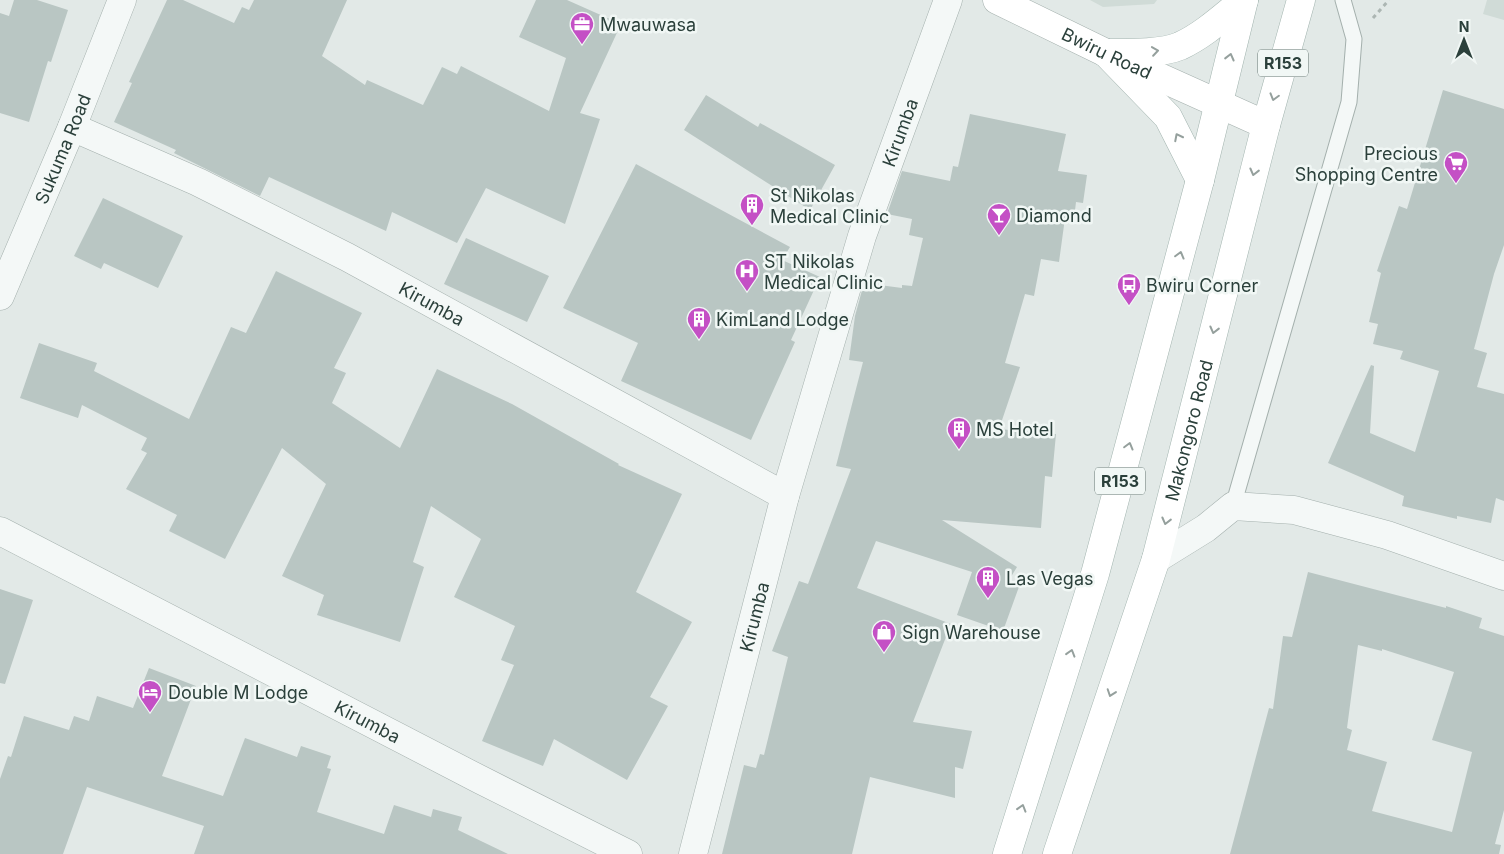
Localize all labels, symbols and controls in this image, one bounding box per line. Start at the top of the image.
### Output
office icon: Mwauwasa [569,11,595,45]
place label: Mwauwasa [600,14,696,35]
north arrow [1439,15,1489,65]
text: N [1459,18,1469,35]
street label: Bwiru Road [1059,23,1155,83]
one-way arrow [1151,46,1159,57]
road number: R153 [1258,49,1308,76]
one-way arrow [1224,52,1235,61]
street label: Sukuma Road [30,91,95,207]
one-way arrow [1269,93,1279,101]
street label: Kirumba [878,95,922,170]
one-way arrow [1174,133,1184,142]
place label: Precious Shopping Centre [1295,143,1438,185]
supermarket icon: Precious Shopping Centre [1443,150,1469,184]
one-way arrow [1249,168,1259,176]
place label: St Nikolas Medical Clinic [770,185,889,227]
building icon: St Nikolas Medical Clinic [739,192,765,226]
bar icon: Diamond [986,202,1012,236]
place label: Diamond [1016,205,1092,226]
one-way arrow [1174,250,1185,259]
place label: ST Nikolas Medical Clinic [764,251,883,293]
hospital icon: ST Nikolas Medical Clinic [734,258,760,292]
bus stop icon: Bwiru Corner [1116,272,1142,306]
place label: Bwiru Corner [1146,275,1258,296]
street label: Kirumba [396,277,468,330]
building icon: KimLand Lodge [686,306,712,340]
place label: KimLand Lodge [716,309,849,330]
one-way arrow [1209,325,1220,334]
street label: Makongoro Road [1161,357,1217,503]
building icon: MS Hotel [946,416,972,450]
place label: MS Hotel [976,419,1054,440]
one-way arrow [1124,442,1134,450]
road number: R153 [1095,468,1145,494]
one-way arrow [1161,517,1171,525]
building icon: Las Vegas [975,565,1001,599]
place label: Las Vegas [1006,568,1094,589]
street label: Kirumba [735,580,773,654]
shop icon: Sign Warehouse [871,619,897,653]
place label: Sign Warehouse [902,622,1041,643]
one-way arrow [1065,649,1075,657]
hotel icon: Double M Lodge [137,679,163,713]
place label: Double M Lodge [168,682,308,703]
one-way arrow [1107,688,1117,696]
street label: Kirumba [331,696,404,747]
one-way arrow [1016,804,1026,812]

